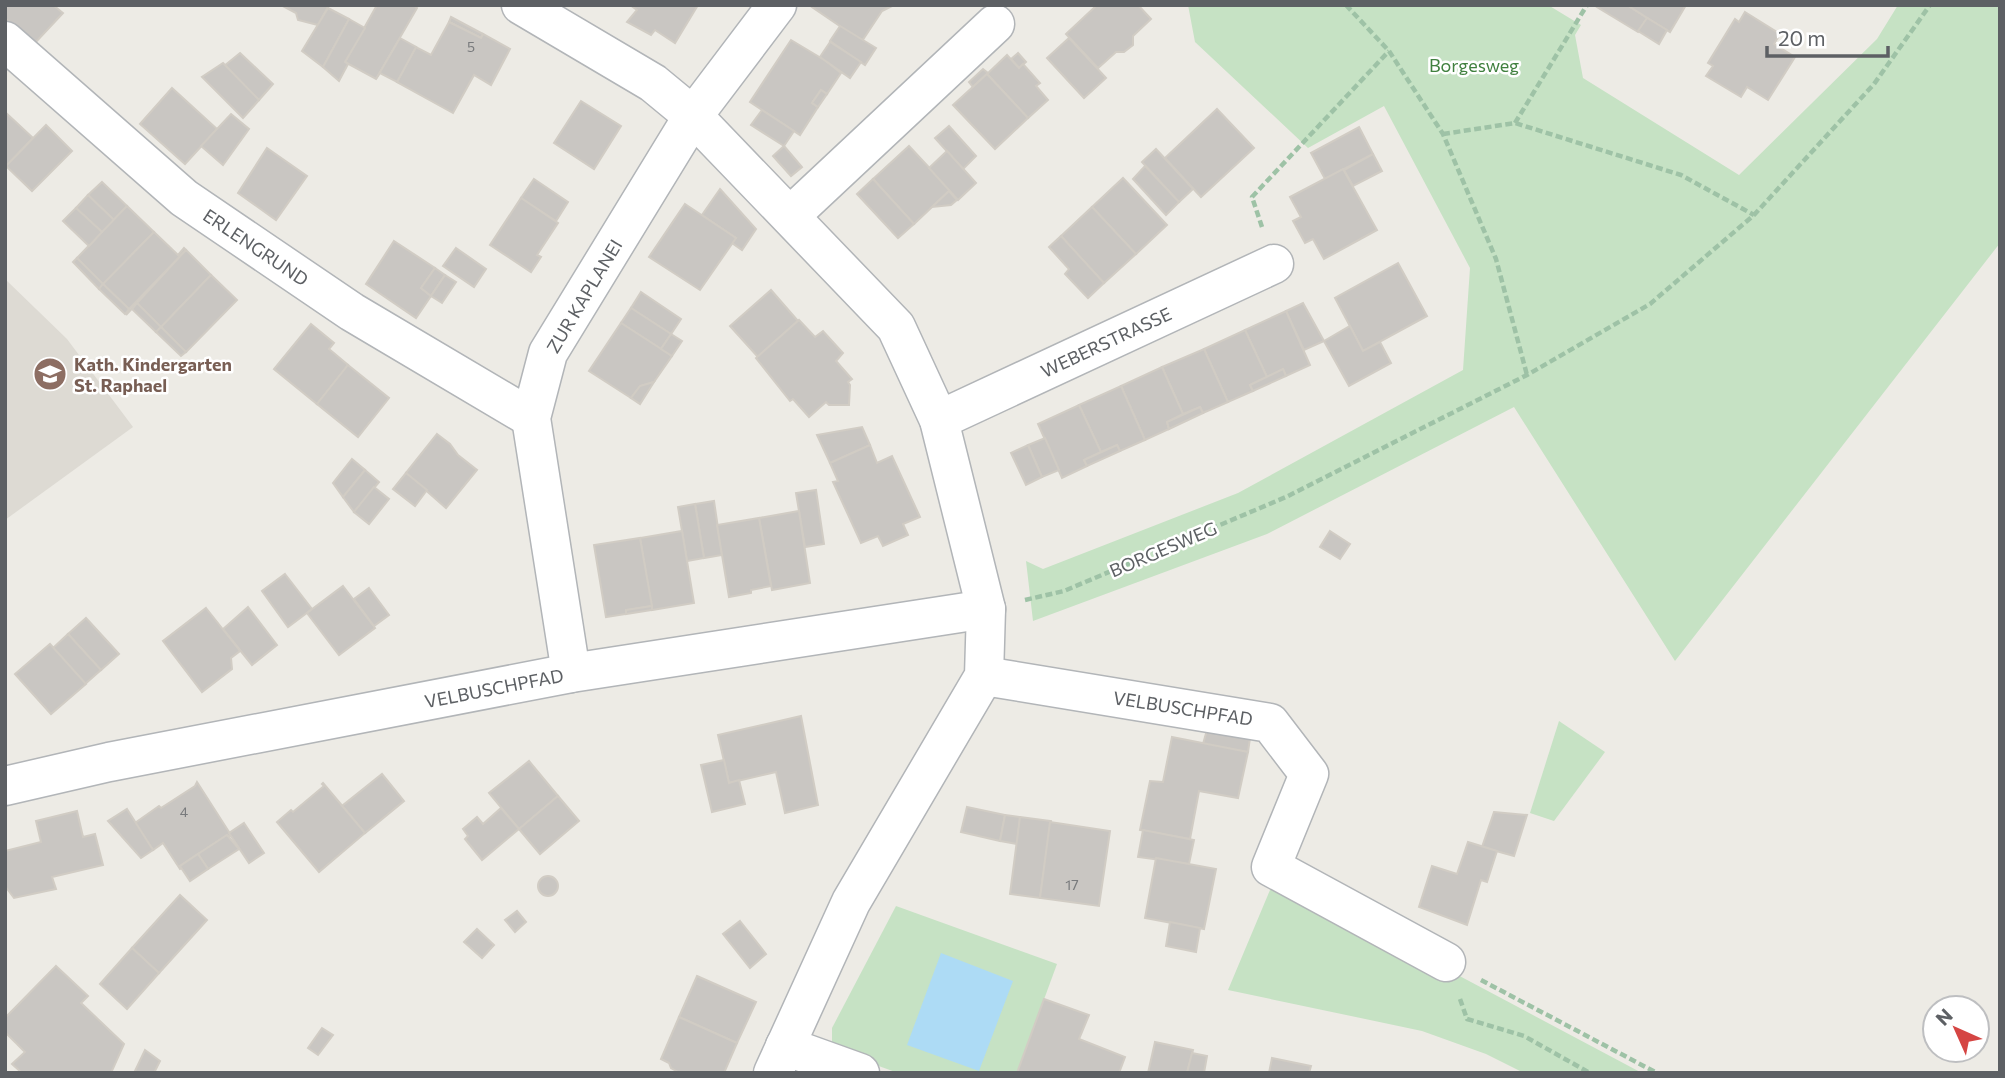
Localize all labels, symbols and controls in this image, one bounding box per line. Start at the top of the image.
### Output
scale bar [1767,14,1888,58]
text: 20 m [1778,25,1826,50]
house number: 5 [467,38,475,55]
park label: Borgesweg [1429,54,1519,76]
street label: ERLENGRUND [199,204,313,290]
street label: ZUR KAPLANEI [541,235,627,357]
street label: WEBERSTRASSE [1037,302,1175,382]
place label: Kath. Kindergarten St. Raphael [74,353,232,396]
school or university icon: Kath. Kindergarten St. Raphael [31,355,69,393]
street label: BORGESWEG [1106,517,1220,581]
street label: VELBUSCHPFAD [423,664,565,712]
street label: VELBUSCHPFAD [1112,686,1254,730]
house number: 4 [180,803,189,820]
house number: 17 [1065,876,1079,893]
north arrow [1921,994,1991,1064]
text: N [1930,1003,1957,1030]

